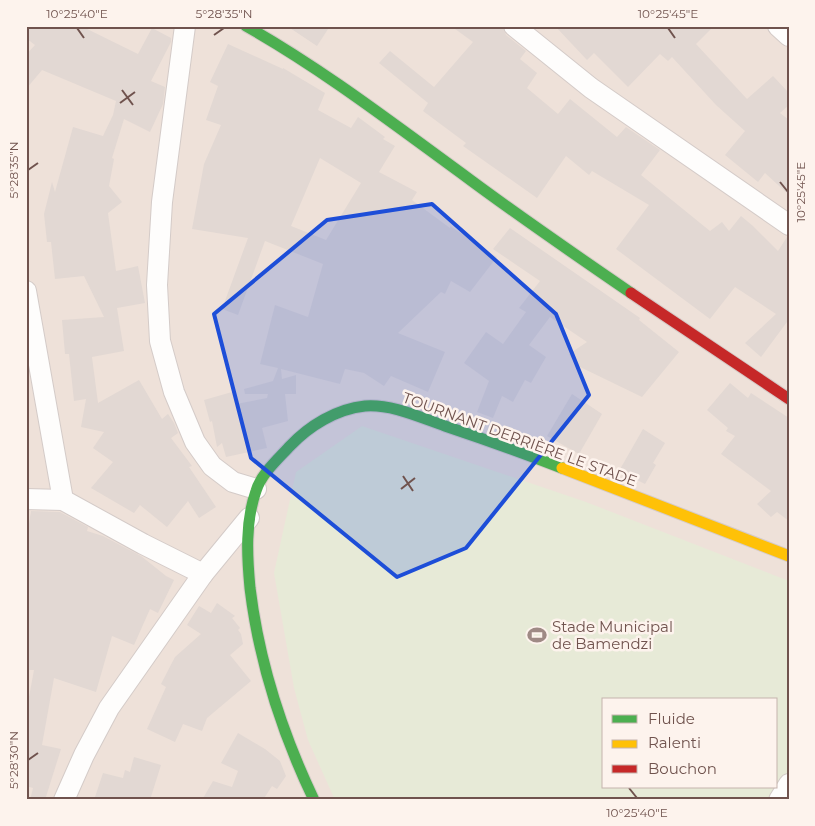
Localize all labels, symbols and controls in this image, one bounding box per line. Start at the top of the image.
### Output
text: 10°25'40"E [46,6,108,21]
text: 5°28'35"N [196,6,252,21]
text: 10°25'45"E [638,6,698,21]
text: 5°28'35"N [6,142,21,198]
text: 10°25'45"E [793,162,808,222]
street label: TOURNANT DERRIÈRE LE STADE [400,388,640,490]
place label: Stade Municipal de Bamendzi [552,617,673,653]
sports icon: Stade Municipal de Bamendzi [526,624,548,646]
legend [602,698,778,788]
text: Fluide [648,709,695,728]
text: 5°28'30"N [6,731,21,789]
text: Ralenti [648,733,701,752]
text: Bouchon [648,759,717,778]
text: 10°25'40"E [606,805,668,820]

